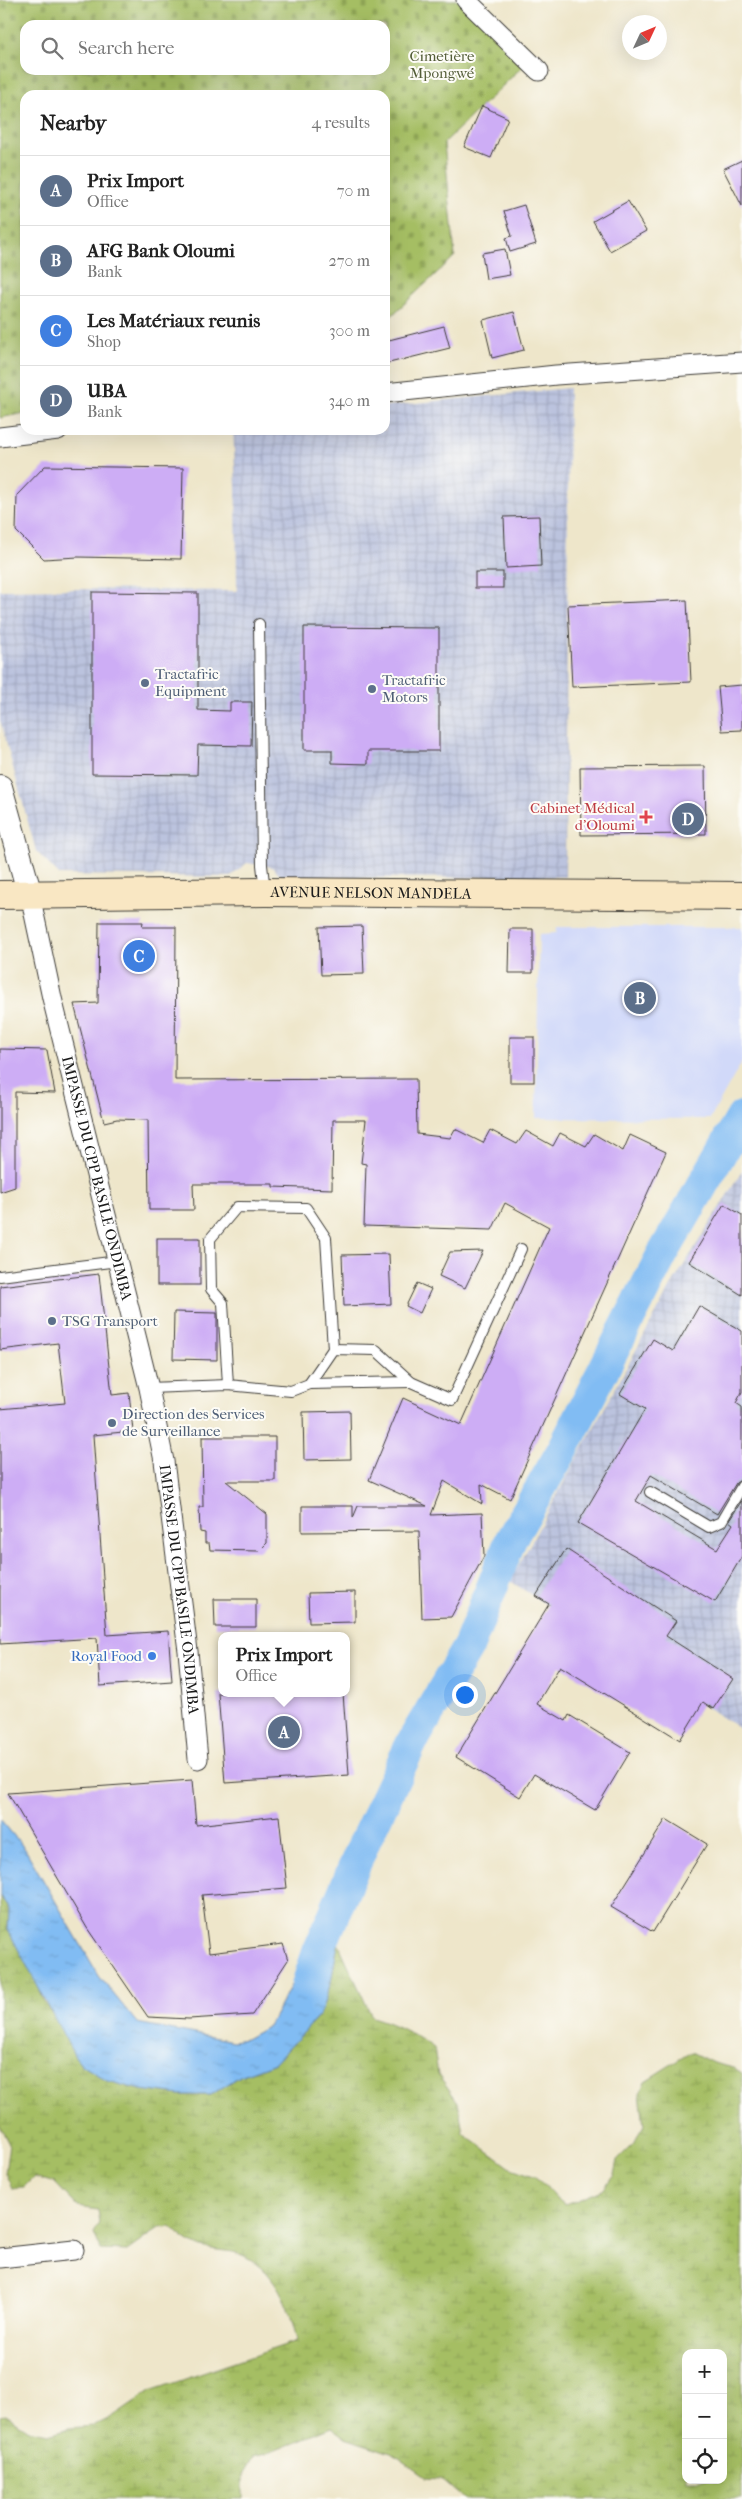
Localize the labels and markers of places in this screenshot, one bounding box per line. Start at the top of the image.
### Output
place label: Tractafric Equipment [155,665,227,700]
place label: Tractafric Motors [382,671,446,706]
marker: Tractafric Equipment [139,677,151,689]
marker: Tractafric Motors [366,683,378,695]
place label: Cabinet Médical d'Oloumi [530,799,636,834]
pin: D [672,800,704,838]
marker: Cabinet Médical d'Oloumi [639,810,653,824]
pin: C [123,937,155,975]
pin: B [624,979,656,1017]
place label: TSG Transport [62,1312,158,1330]
marker: TSG Transport [46,1315,58,1327]
place label: Direction des Services de Surveillance [122,1405,265,1440]
marker: Direction des Services de Surveillance [106,1417,118,1429]
place label: Royal Food [71,1647,143,1665]
marker: Royal Food [146,1650,158,1662]
pin: A [268,1713,300,1751]

